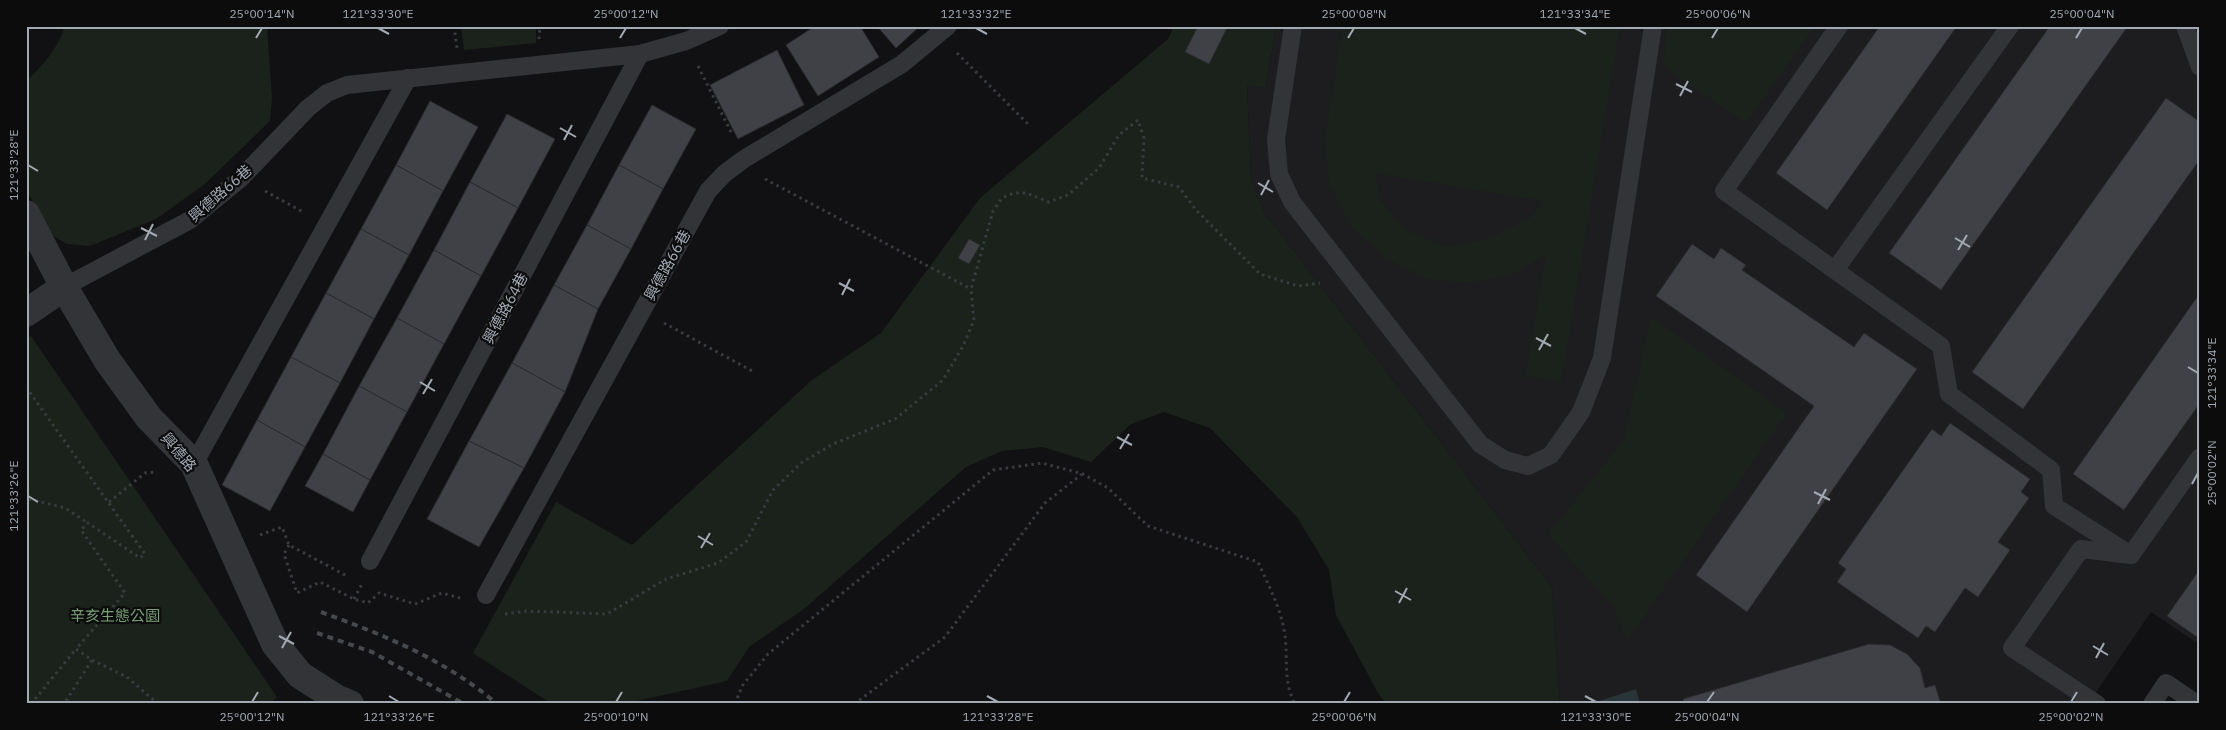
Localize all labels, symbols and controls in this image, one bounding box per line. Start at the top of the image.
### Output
text: 25°00'14"N [229,6,295,21]
text: 121°33'30"E [343,6,413,21]
text: 25°00'12"N [593,6,659,21]
text: 121°33'32"E [941,6,1011,21]
text: 25°00'08"N [1321,6,1387,21]
text: 121°33'34"E [1540,6,1610,21]
text: 25°00'06"N [1685,6,1751,21]
text: 25°00'04"N [2049,6,2115,21]
text: 121°33'28"E [6,130,21,200]
street label: 興德路66巷 [184,160,256,226]
street label: 興德路66巷 [640,226,694,304]
street label: 興德路64巷 [478,269,532,347]
text: 121°33'34"E [2204,338,2219,408]
street label: 興德路 [157,429,201,475]
text: 25°00'02"N [2204,440,2219,506]
text: 121°33'26"E [6,461,21,531]
park label: 辛亥生態公園 [70,606,160,625]
text: 25°00'12"N [219,709,285,724]
text: 121°33'26"E [364,709,434,724]
text: 25°00'10"N [583,709,649,724]
text: 121°33'28"E [963,709,1033,724]
text: 25°00'06"N [1311,709,1377,724]
text: 121°33'30"E [1561,709,1631,724]
text: 25°00'04"N [1674,709,1740,724]
text: 25°00'02"N [2038,709,2104,724]

